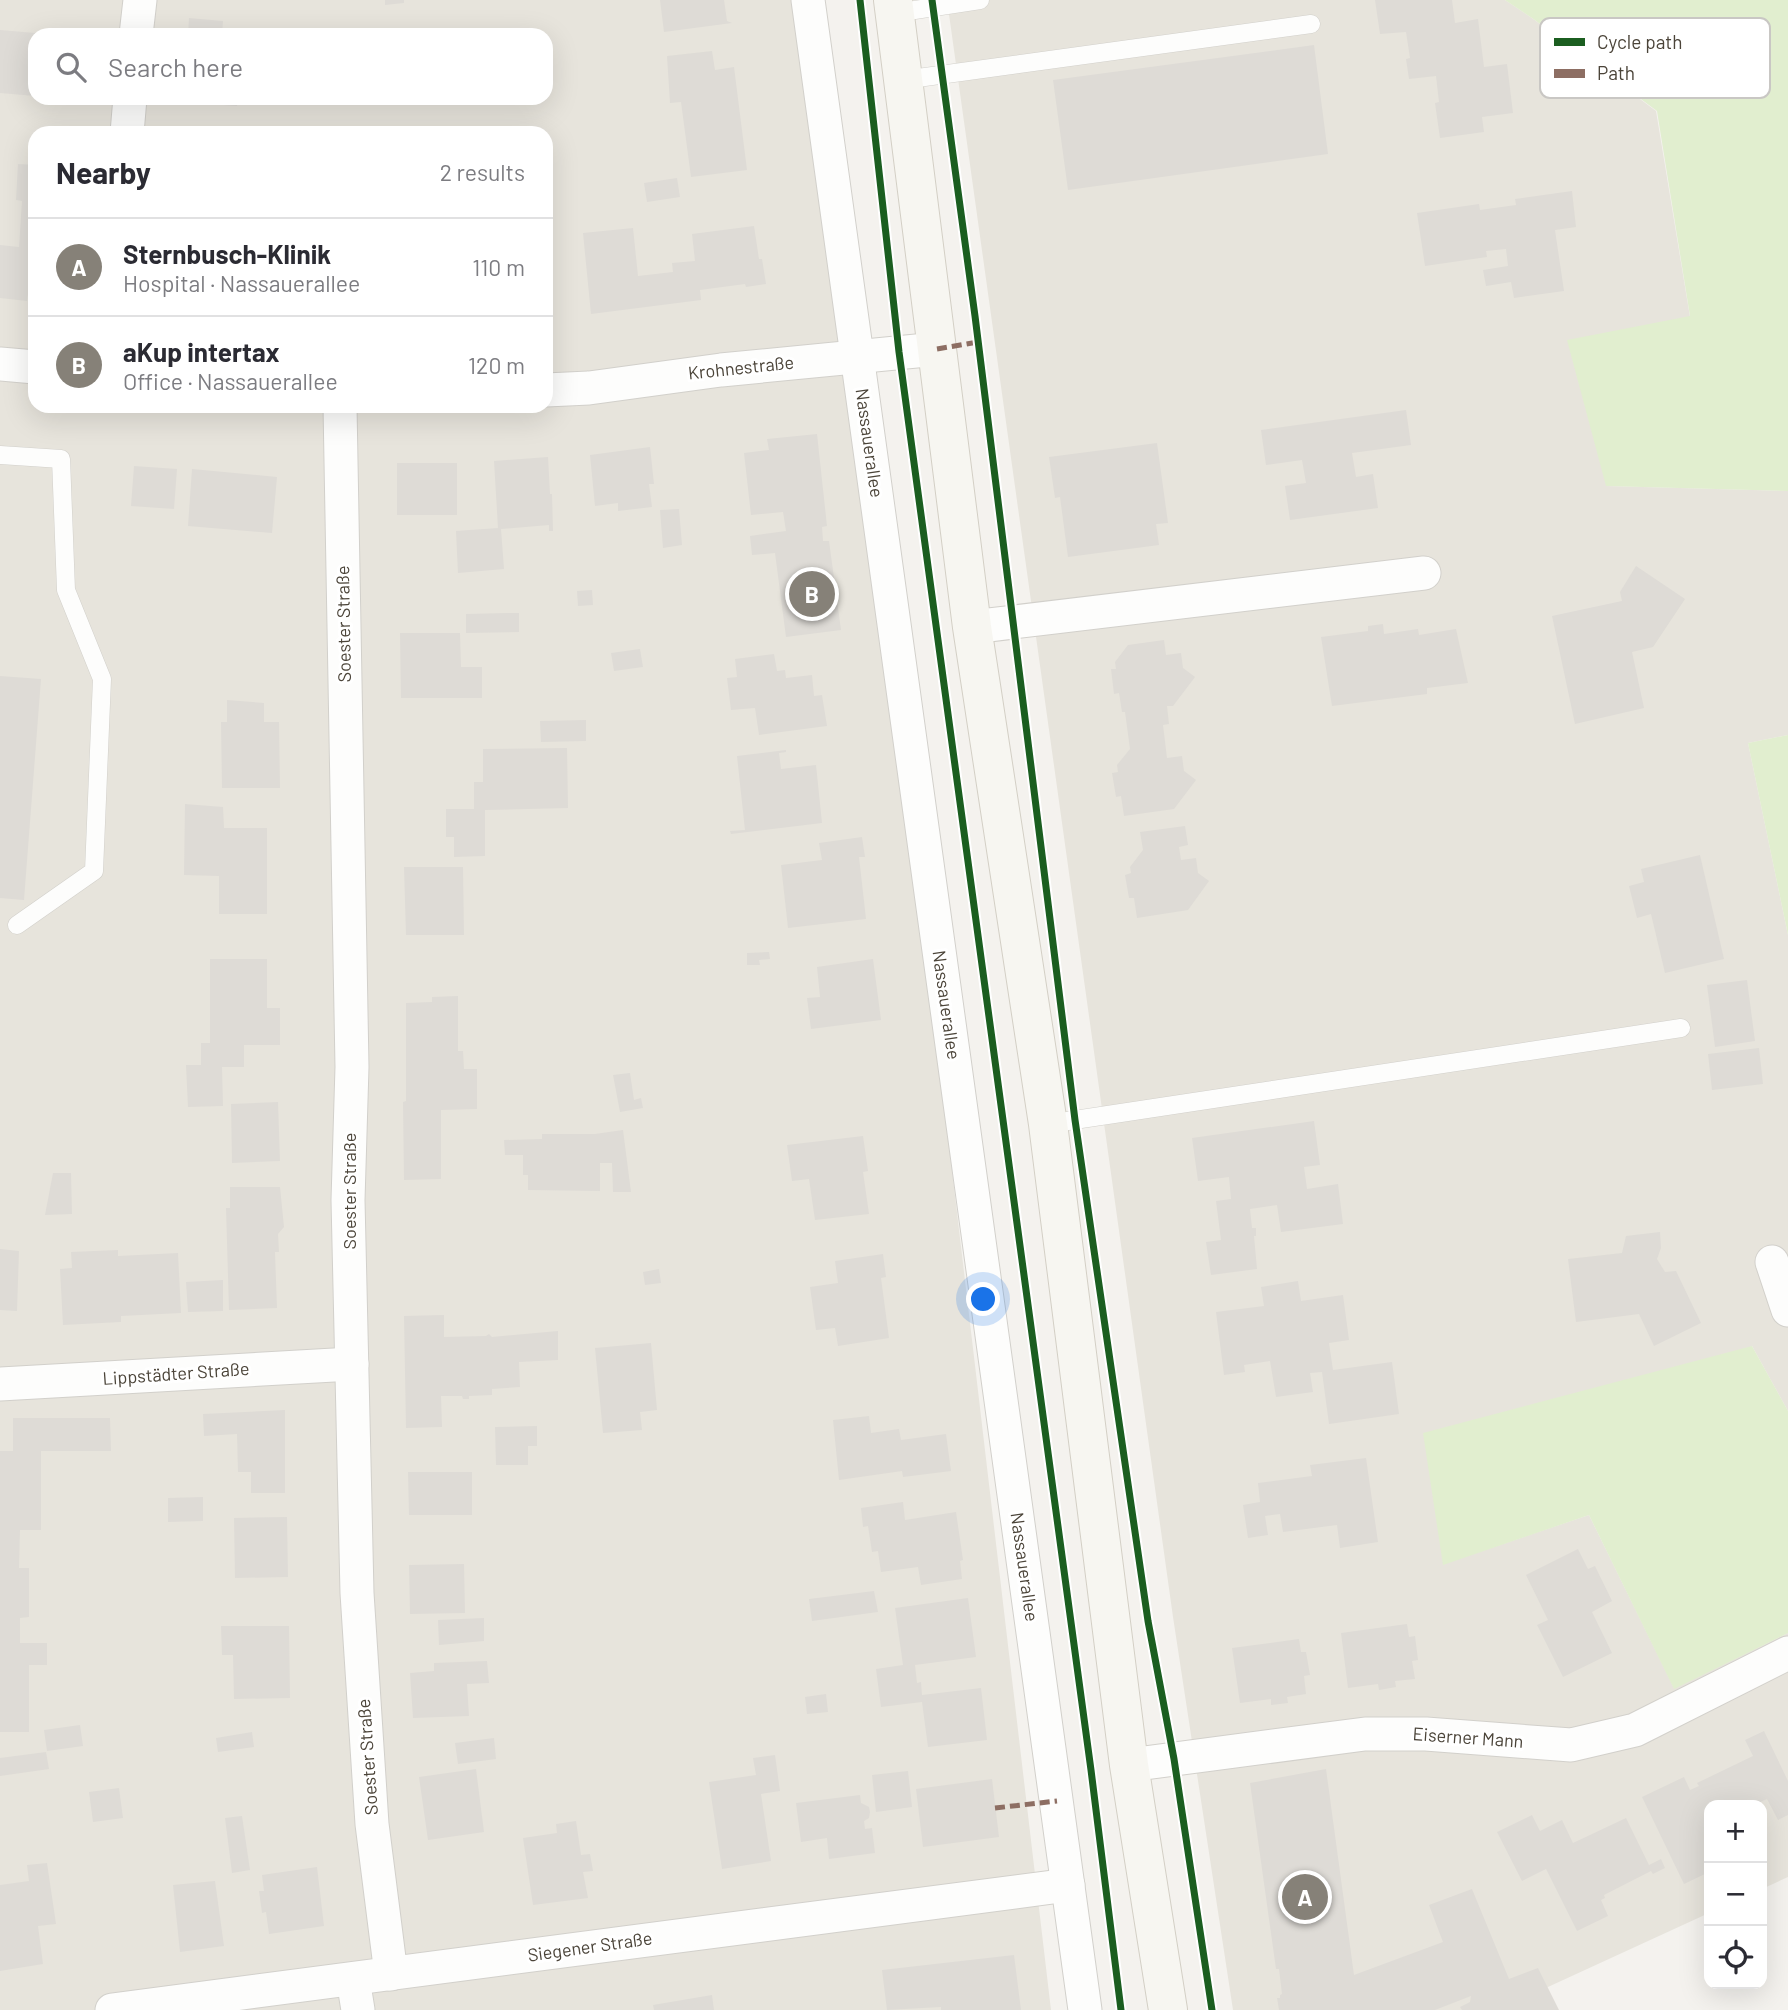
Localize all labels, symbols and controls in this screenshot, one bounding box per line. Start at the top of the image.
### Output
legend [1540,18,1770,98]
search box [28,28,553,105]
text: Cycle path [1597,30,1682,53]
icon: search [52,48,90,86]
text: Search here [108,51,243,82]
text: Path [1597,61,1635,84]
text: Nearby [56,154,151,190]
text: 2 results [440,158,525,186]
text: Sternbusch-Klinik [123,238,331,269]
text: A [71,253,87,281]
text: 110 m [472,253,525,281]
text: Hospital · Nassauerallee [123,269,360,297]
text: aKup intertax [123,336,280,367]
street label: Krohnestraße [687,350,795,384]
text: B [72,351,86,379]
text: 120 m [468,351,525,379]
text: Office · Nassauerallee [123,367,338,395]
street label: Nassauerallee [851,387,889,499]
street label: Soester Straße [331,565,355,683]
pin: B [789,568,835,620]
street label: Nassauerallee [928,949,966,1061]
street label: Soester Straße [338,1133,360,1249]
your location [966,1282,1000,1316]
street label: Lippstädter Straße [102,1357,250,1389]
street label: Nassauerallee [1006,1511,1044,1623]
street label: Soester Straße [352,1698,382,1816]
street label: Eiserner Mann [1412,1722,1524,1752]
map controls [1704,1800,1767,1989]
button: + [1704,1800,1767,1863]
button: − [1704,1863,1767,1926]
pin: A [1282,1871,1328,1923]
street label: Siegener Straße [526,1926,654,1966]
button: locate [1704,1926,1767,1989]

